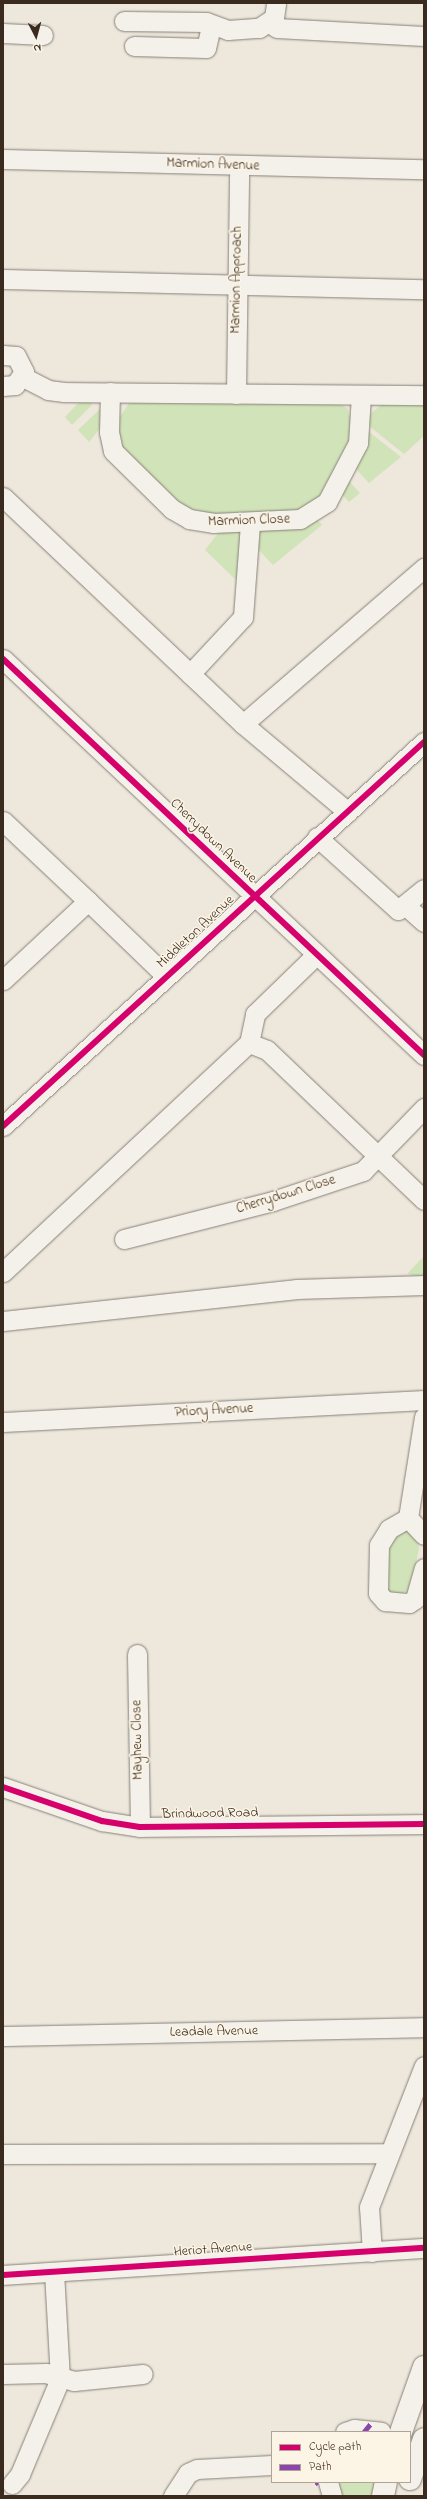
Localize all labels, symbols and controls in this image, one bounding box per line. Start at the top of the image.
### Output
north arrow [16,16,56,56]
text: N [33,40,42,56]
street label: Marmion Avenue [166,155,260,175]
street label: Marmion Approach [228,226,246,334]
street label: Marmion Close [208,511,290,531]
street label: Cherrydown Avenue [166,795,260,887]
street label: Middleton Avenue [154,892,238,972]
street label: Cherrydown Close [234,1172,338,1218]
street label: Priory Avenue [174,1401,254,1421]
street label: Mayhew Close [129,1700,147,1780]
street label: Brindwood Road [162,1805,258,1823]
street label: Leadale Avenue [170,2023,258,2041]
street label: Heriot Avenue [173,2239,253,2261]
legend [271,2431,411,2483]
text: Cycle path [309,2438,361,2456]
text: Path [309,2458,331,2476]

